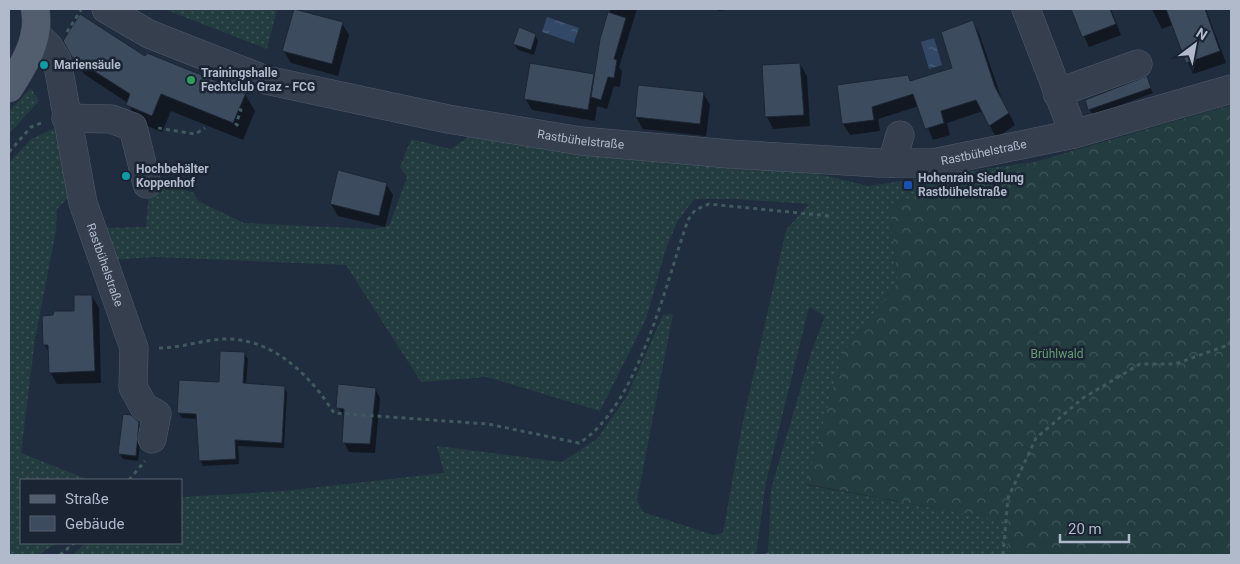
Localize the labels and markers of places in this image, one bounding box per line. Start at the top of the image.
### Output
place label: Mariensäule [54,58,121,72]
marker: Mariensäule [38,59,50,71]
place label: Trainingshalle Fechtclub Graz - FCG [201,66,315,94]
marker: Trainingshalle Fechtclub Graz - FCG [185,74,197,86]
place label: Hochbehälter Koppenhof [136,162,209,190]
marker: Hochbehälter Koppenhof [120,170,132,182]
place label: Hohenrain Siedlung Rastbühelstraße [918,171,1024,199]
marker: Hohenrain Siedlung Rastbühelstraße [902,179,914,191]

